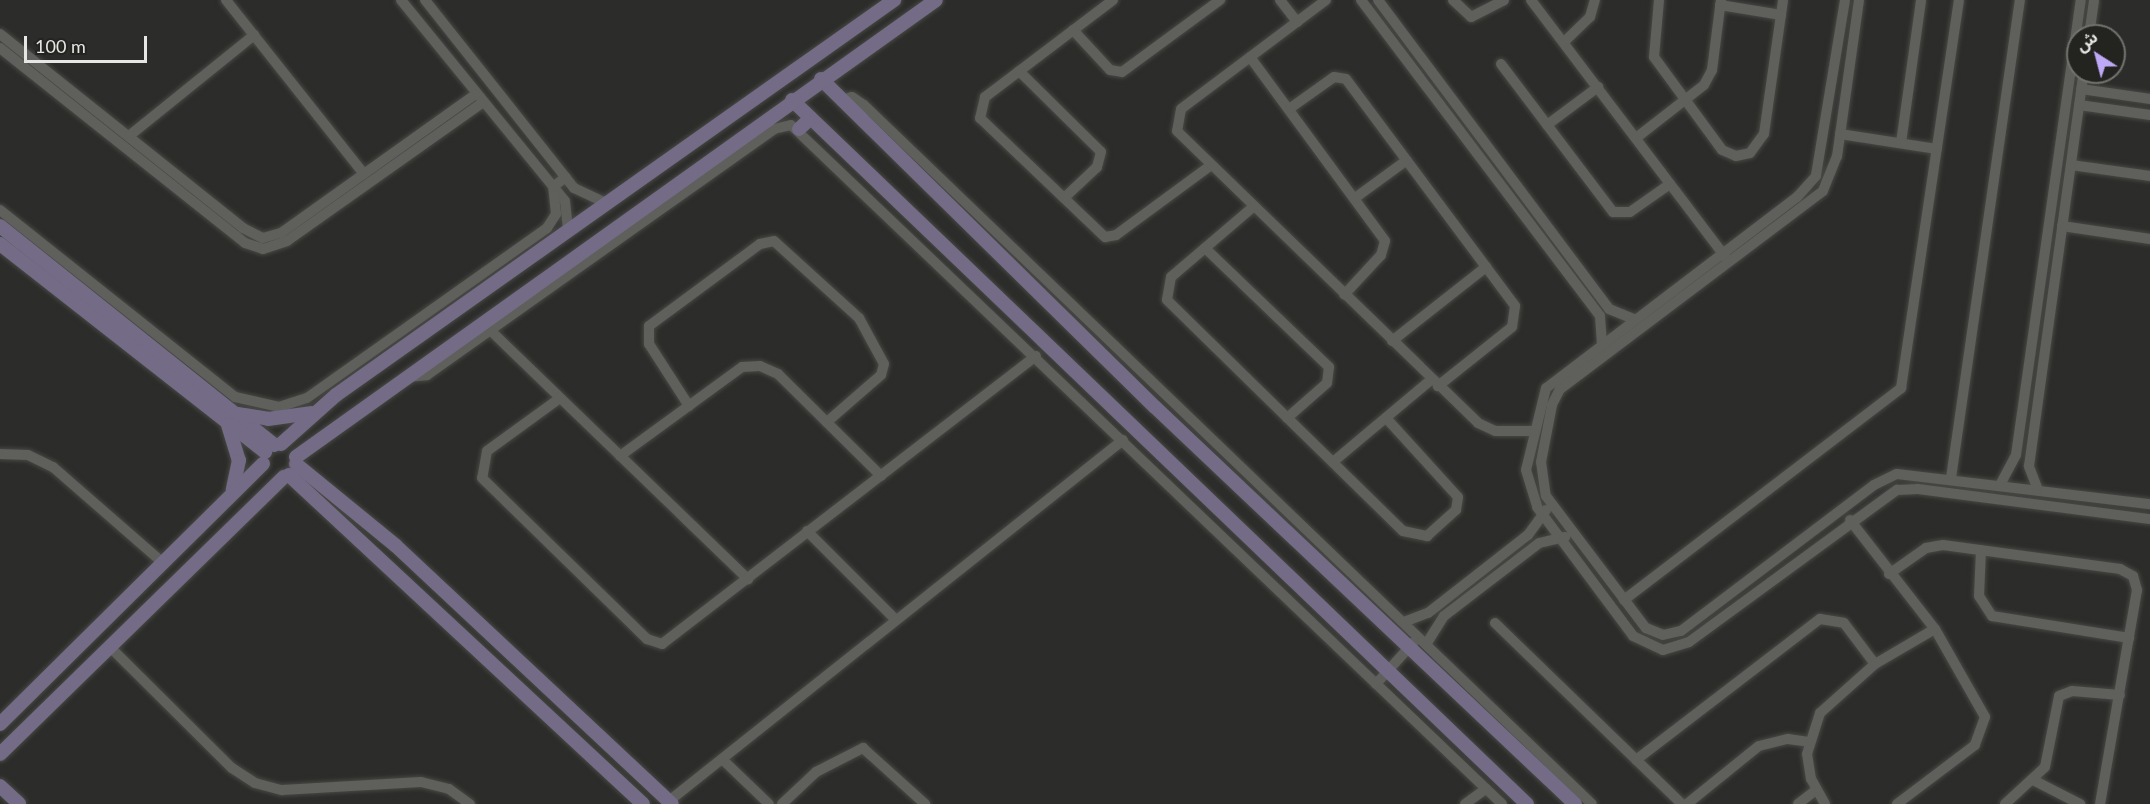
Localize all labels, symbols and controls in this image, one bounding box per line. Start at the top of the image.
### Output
scale bar [27,24,150,62]
north arrow [2066,24,2126,84]
text: ش [2072,27,2101,55]
text: 100 m [35,35,86,57]

